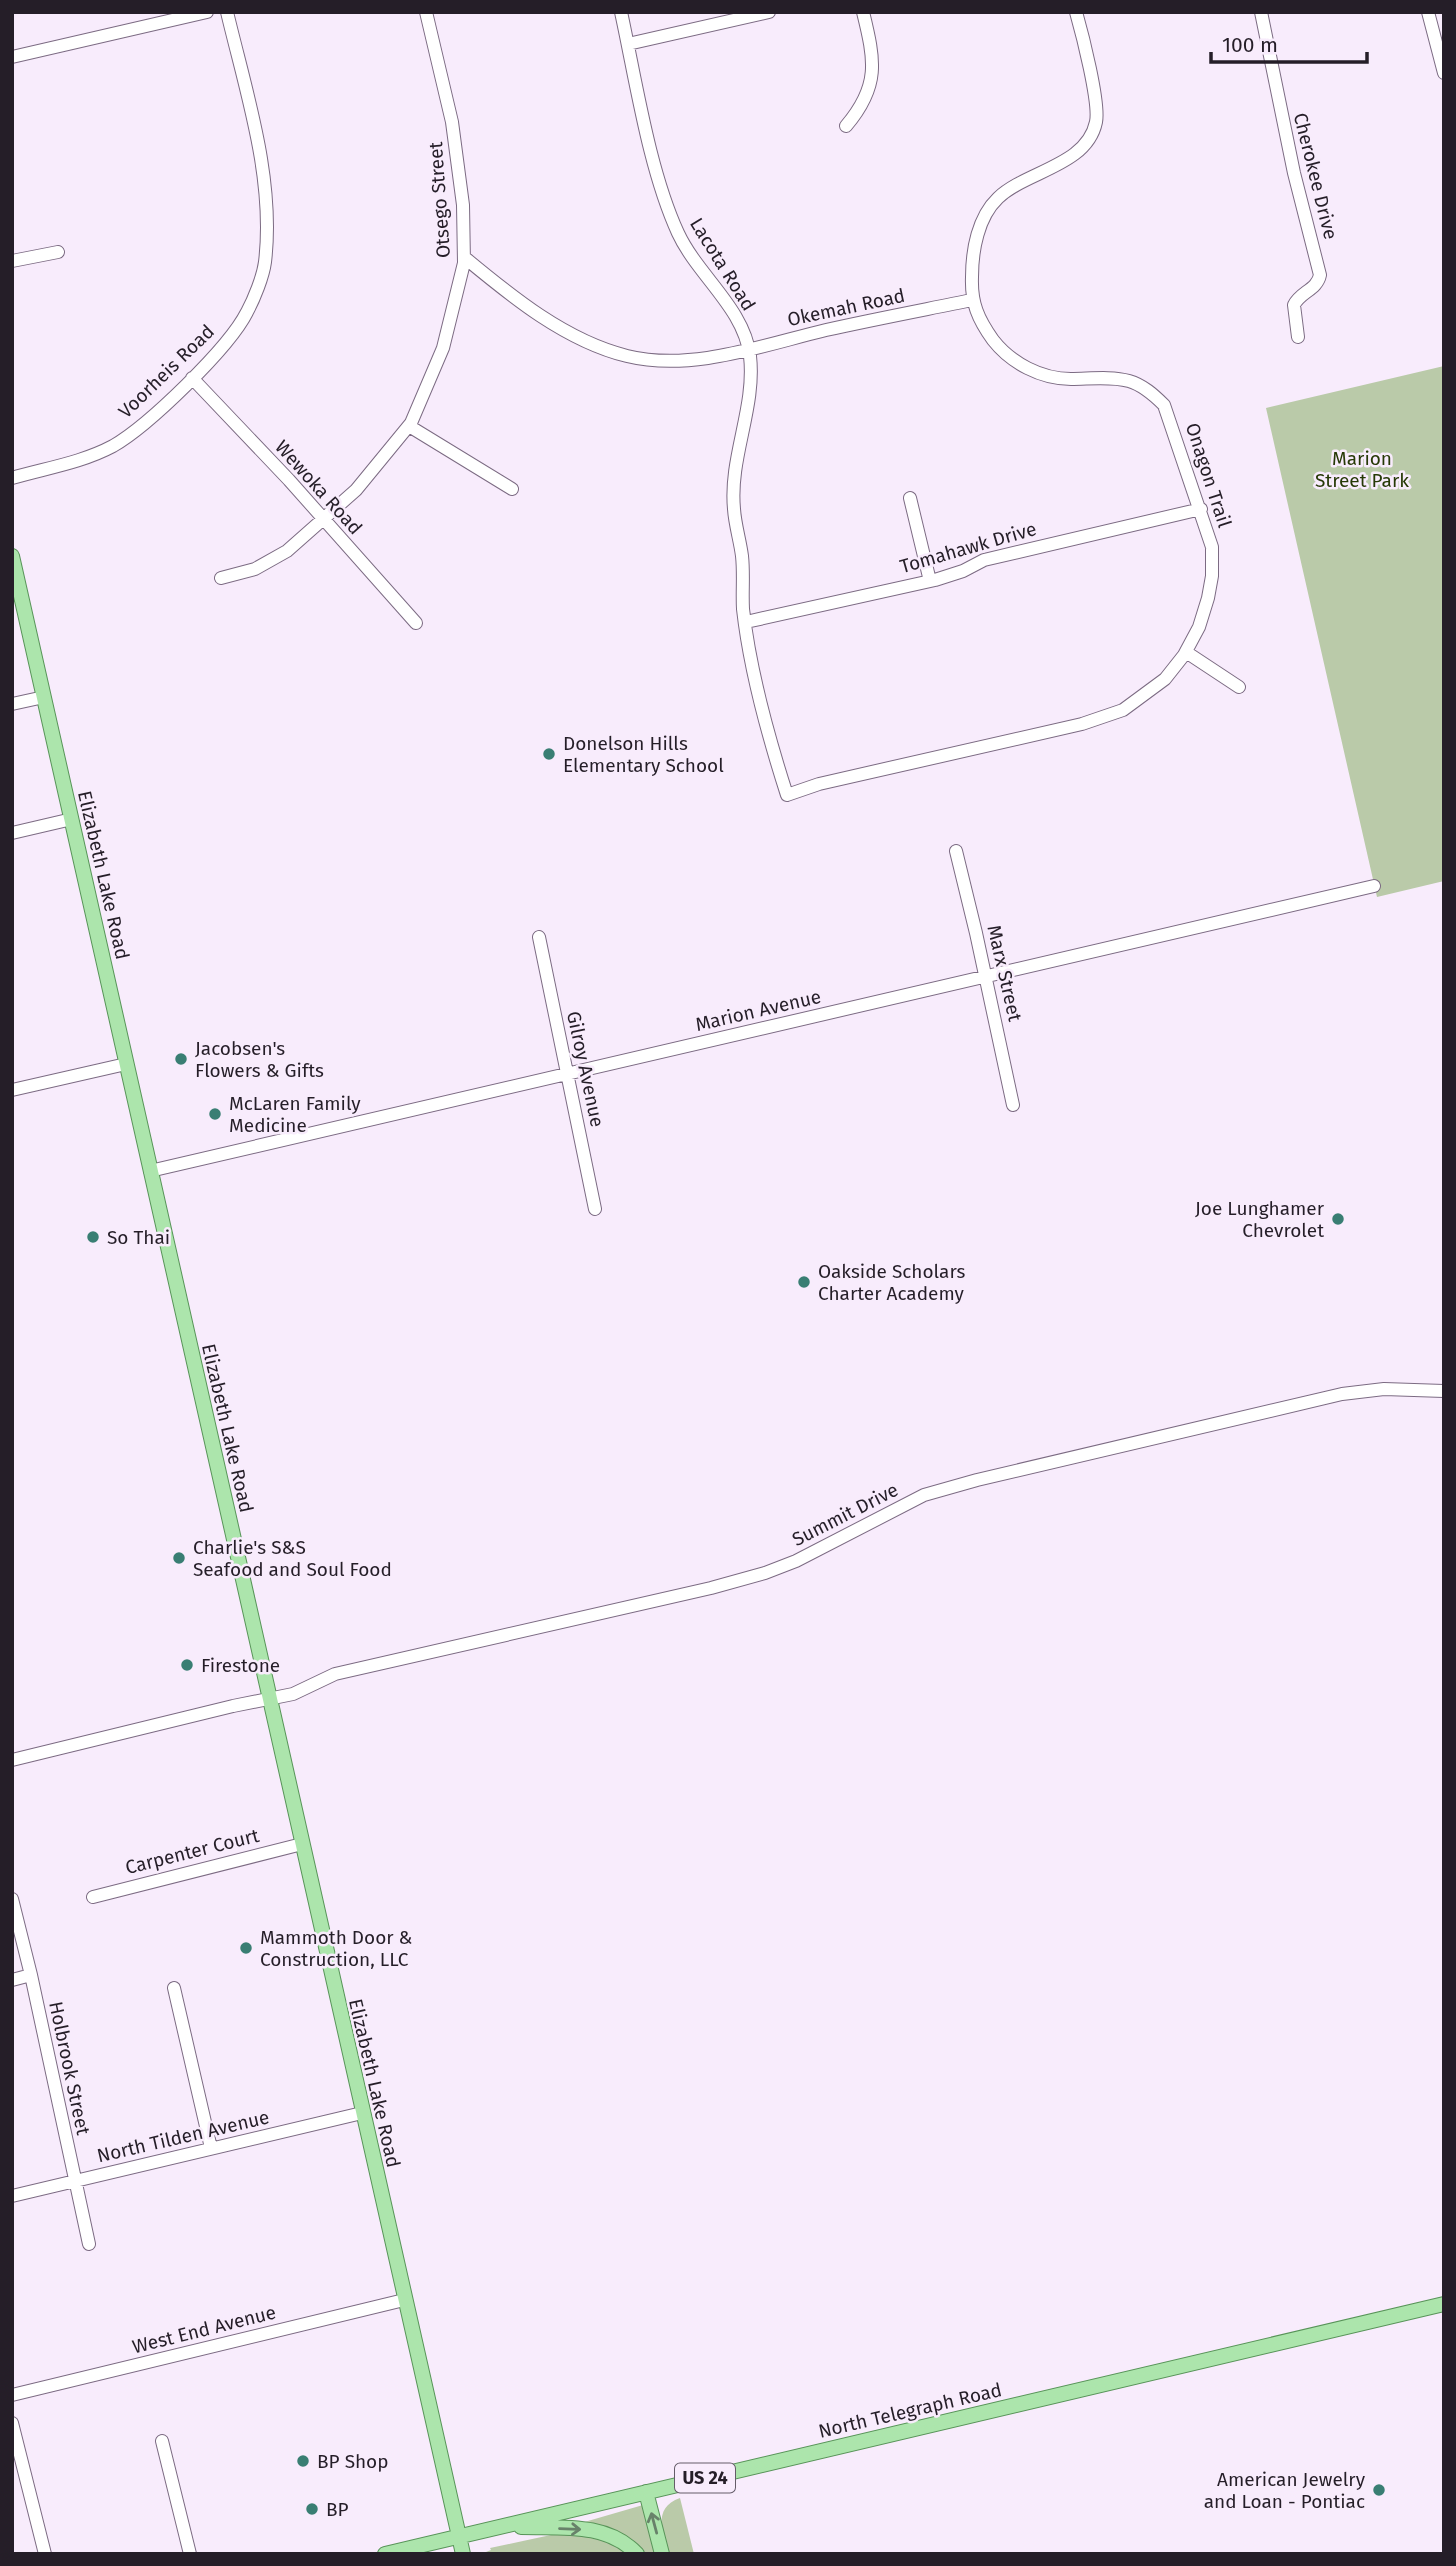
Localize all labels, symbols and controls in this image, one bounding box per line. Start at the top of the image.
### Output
scale bar [1211,21,1367,65]
text: 100 m [1222,32,1278,58]
street label: Cherokee Drive [1289,110,1342,242]
street label: Otsego Street [424,141,455,259]
street label: Lacota Road [685,214,760,315]
street label: Okemah Road [785,284,907,331]
street label: Voorheis Road [114,320,219,423]
street label: Onagon Trail [1181,420,1236,531]
street label: Wewoka Road [270,435,367,539]
park label: Marion Street Park [1315,447,1409,492]
street label: Tomahawk Drive [897,517,1039,578]
place label: Donelson Hills Elementary School [563,732,724,777]
marker: Donelson Hills Elementary School [541,746,557,762]
street label: Elizabeth Lake Road [73,789,134,962]
street label: Marx Street [982,923,1027,1024]
street label: Marion Avenue [693,985,823,1036]
street label: Gilroy Avenue [562,1009,609,1129]
place label: Jacobsen's Flowers & Gifts [195,1037,324,1082]
marker: Jacobsen's Flowers & Gifts [173,1051,189,1067]
place label: McLaren Family Medicine [229,1092,361,1137]
marker: McLaren Family Medicine [207,1106,223,1122]
place label: Joe Lunghamer Chevrolet [1195,1197,1325,1242]
marker: Joe Lunghamer Chevrolet [1330,1211,1346,1227]
place label: So Thai [107,1226,170,1249]
marker: So Thai [85,1229,101,1245]
place label: Oakside Scholars Charter Academy [818,1260,965,1305]
marker: Oakside Scholars Charter Academy [796,1274,812,1290]
street label: Elizabeth Lake Road [197,1342,258,1515]
street label: Summit Drive [788,1478,902,1551]
place label: Charlie's S&S Seafood and Soul Food [193,1536,392,1581]
marker: Charlie's S&S Seafood and Soul Food [171,1550,187,1566]
place label: Firestone [201,1654,280,1677]
marker: Firestone [179,1657,195,1673]
street label: Carpenter Court [123,1824,261,1879]
place label: Mammoth Door & Construction, LLC [260,1926,413,1971]
marker: Mammoth Door & Construction, LLC [238,1940,254,1956]
street label: Elizabeth Lake Road [344,1997,405,2170]
street label: Holbrook Street [44,1999,95,2137]
street label: North Tilden Avenue [95,2105,271,2167]
street label: West End Avenue [130,2301,278,2358]
street label: North Telegraph Road [816,2378,1004,2443]
place label: BP Shop [317,2450,389,2473]
marker: BP Shop [295,2453,311,2469]
road number: US 24 [675,2464,735,2492]
place label: American Jewelry and Loan - Pontiac [1204,2468,1366,2513]
marker: American Jewelry and Loan - Pontiac [1371,2482,1387,2498]
place label: BP [326,2498,349,2521]
marker: BP [304,2501,320,2517]
one-way arrow [647,2512,660,2535]
one-way arrow [559,2522,582,2535]

